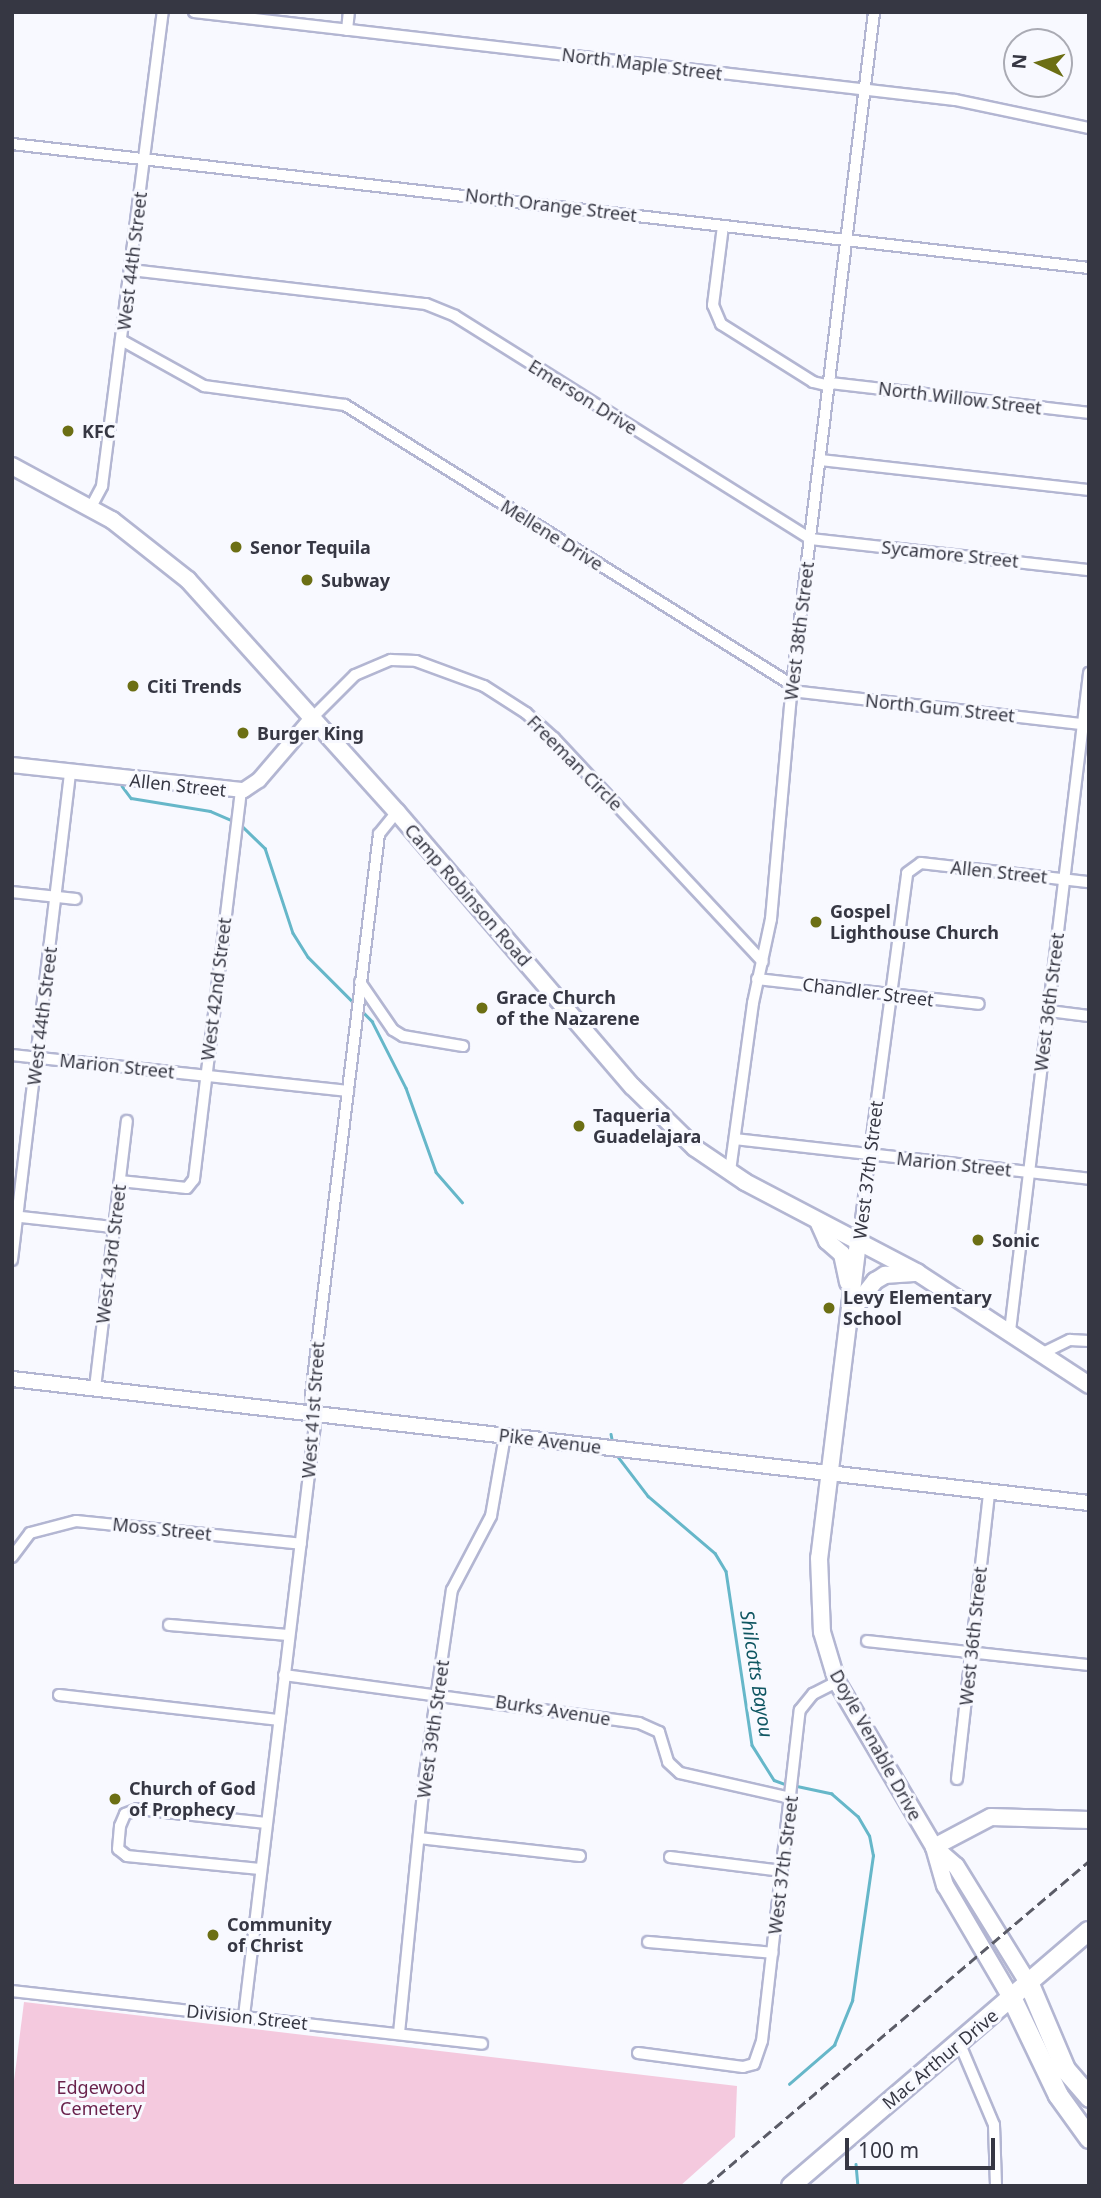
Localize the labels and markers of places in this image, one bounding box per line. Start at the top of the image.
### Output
place label: KFC [82,420,115,442]
marker: KFC [60,423,76,439]
place label: Senor Tequila [250,536,371,558]
marker: Senor Tequila [228,539,244,555]
place label: Subway [321,569,390,591]
marker: Subway [299,572,315,588]
place label: Citi Trends [147,675,242,697]
marker: Citi Trends [125,678,141,694]
place label: Burger King [257,722,364,744]
marker: Burger King [235,725,251,741]
place label: Gospel Lighthouse Church [830,901,999,944]
marker: Gospel Lighthouse Church [808,914,824,930]
place label: Grace Church of the Nazarene [496,987,640,1030]
marker: Grace Church of the Nazarene [474,1000,490,1016]
place label: Taqueria Guadelajara [593,1105,701,1148]
marker: Taqueria Guadelajara [571,1118,587,1134]
place label: Sonic [992,1229,1040,1251]
marker: Sonic [970,1232,986,1248]
place label: Levy Elementary School [843,1287,992,1330]
marker: Levy Elementary School [821,1300,837,1316]
place label: Church of God of Prophecy [129,1778,256,1820]
marker: Church of God of Prophecy [107,1791,123,1807]
place label: Community of Christ [227,1914,332,1956]
marker: Community of Christ [205,1927,221,1943]

